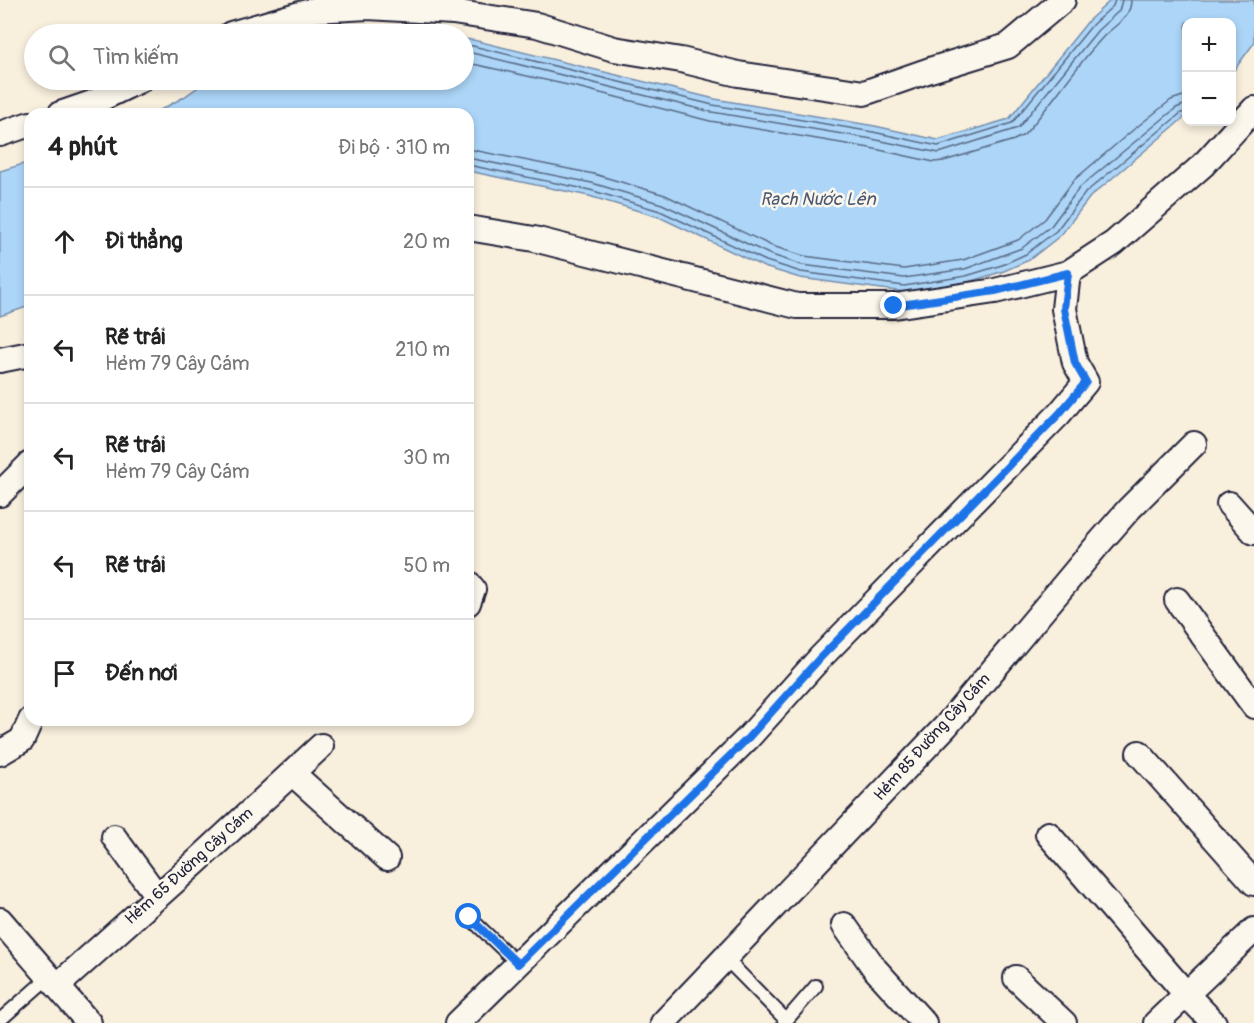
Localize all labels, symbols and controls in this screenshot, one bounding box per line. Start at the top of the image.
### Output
map controls [1182,18,1236,126]
button: + [1182,18,1236,72]
search box [24,24,474,90]
icon: search [45,41,78,74]
text: Tìm kiếm [93,43,179,71]
button: − [1182,72,1236,126]
text: 4 phút [48,131,117,163]
text: Đi bộ · 310 m [338,135,450,160]
water label: Rạch Nước Lên [760,188,877,211]
icon: ahead [48,225,81,258]
text: Đi thẳng [105,227,183,255]
text: 20 m [403,229,450,254]
route end [880,292,906,318]
text: Rẽ trái [105,323,165,351]
icon: left [48,333,81,366]
text: 210 m [395,337,450,362]
text: Hẻm 79 Cây Cám [105,351,250,376]
text: Rẽ trái [105,431,165,459]
icon: left [48,441,81,474]
text: 30 m [403,445,450,470]
text: Hẻm 79 Cây Cám [105,459,250,484]
icon: left [48,549,81,582]
text: Rẽ trái [105,551,165,579]
text: 50 m [403,553,450,578]
icon: arrive [48,657,81,690]
text: Đến nơi [105,659,177,687]
street label: Hẻm 85 Đường Cây Cám [870,669,994,805]
street label: Hẻm 65 Đường Cây Cám [121,803,257,929]
route start [455,903,481,929]

